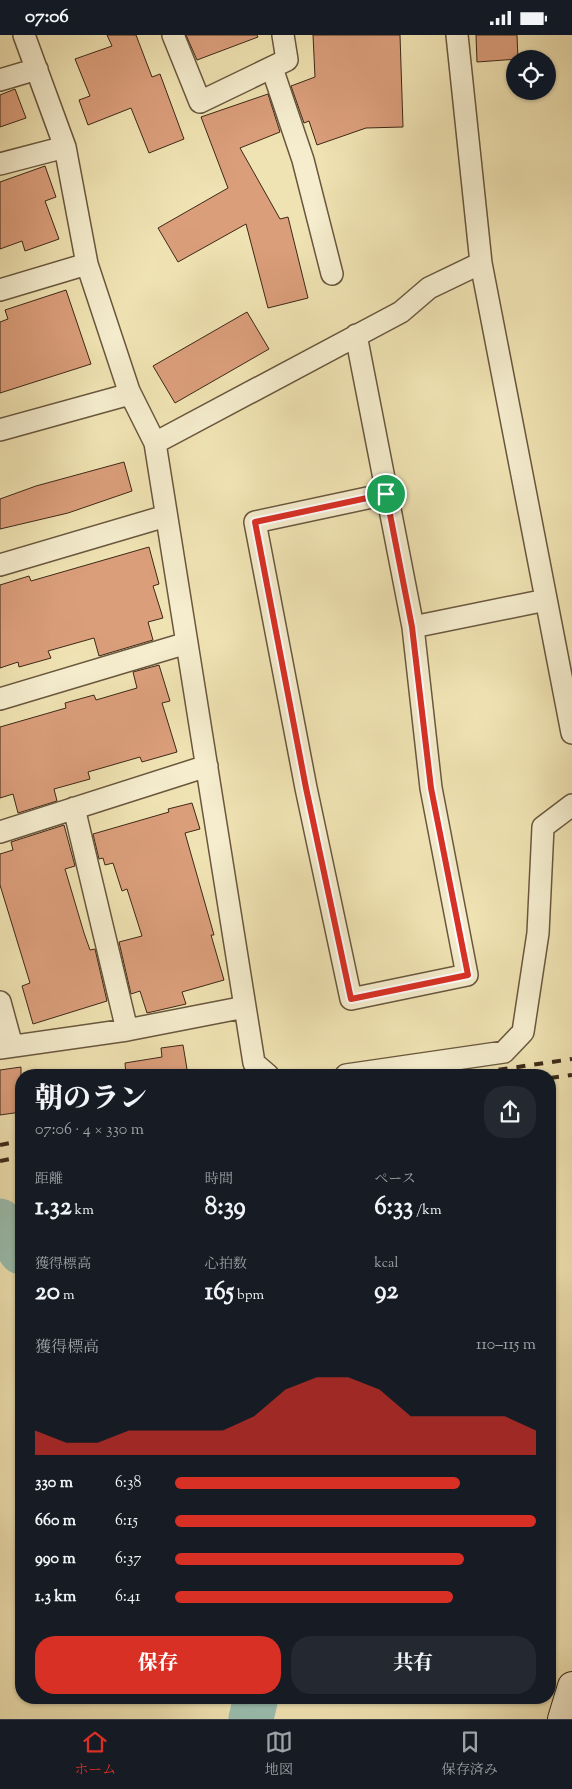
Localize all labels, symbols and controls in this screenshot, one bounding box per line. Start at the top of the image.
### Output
text: 07:06 [25,4,69,31]
map controls [506,50,556,100]
button: locate [506,50,556,100]
pin [365,473,407,515]
icon: arrive [372,480,400,508]
text: 朝のラン [35,1080,147,1120]
button: share [484,1086,536,1138]
text: 07:06 · 4 × 330 m [35,1119,144,1142]
text: 距離 [35,1170,63,1190]
text: 時間 [205,1170,233,1190]
text: ペース [374,1170,416,1190]
text: 1.32 [35,1190,72,1226]
text: 8:39 [205,1190,246,1226]
text: 6:33 [374,1190,413,1226]
text: km [72,1201,94,1221]
text: /km [413,1201,442,1221]
text: kcal [374,1254,398,1274]
text: 獲得標高 [35,1255,91,1275]
text: 心拍数 [205,1255,247,1275]
text: 92 [374,1274,398,1310]
text: 20 [35,1275,60,1311]
text: 165 [205,1275,234,1311]
text: m [60,1286,75,1306]
text: bpm [234,1286,264,1306]
text: 110–115 m [476,1334,536,1357]
text: 獲得標高 [35,1337,99,1360]
text: 330 m [35,1472,73,1495]
text: 6:38 [115,1472,141,1495]
text: 660 m [35,1510,76,1533]
text: 6:15 [115,1510,138,1533]
text: 990 m [35,1548,76,1571]
text: 6:37 [115,1548,141,1571]
text: 1.3 km [35,1586,76,1609]
text: 6:41 [115,1586,140,1609]
button: 保存 [35,1636,281,1694]
button: 共有 [291,1636,536,1694]
tab: ホーム [74,1728,116,1781]
tab: 地図 [265,1728,293,1781]
tab: 保存済み [442,1728,498,1781]

